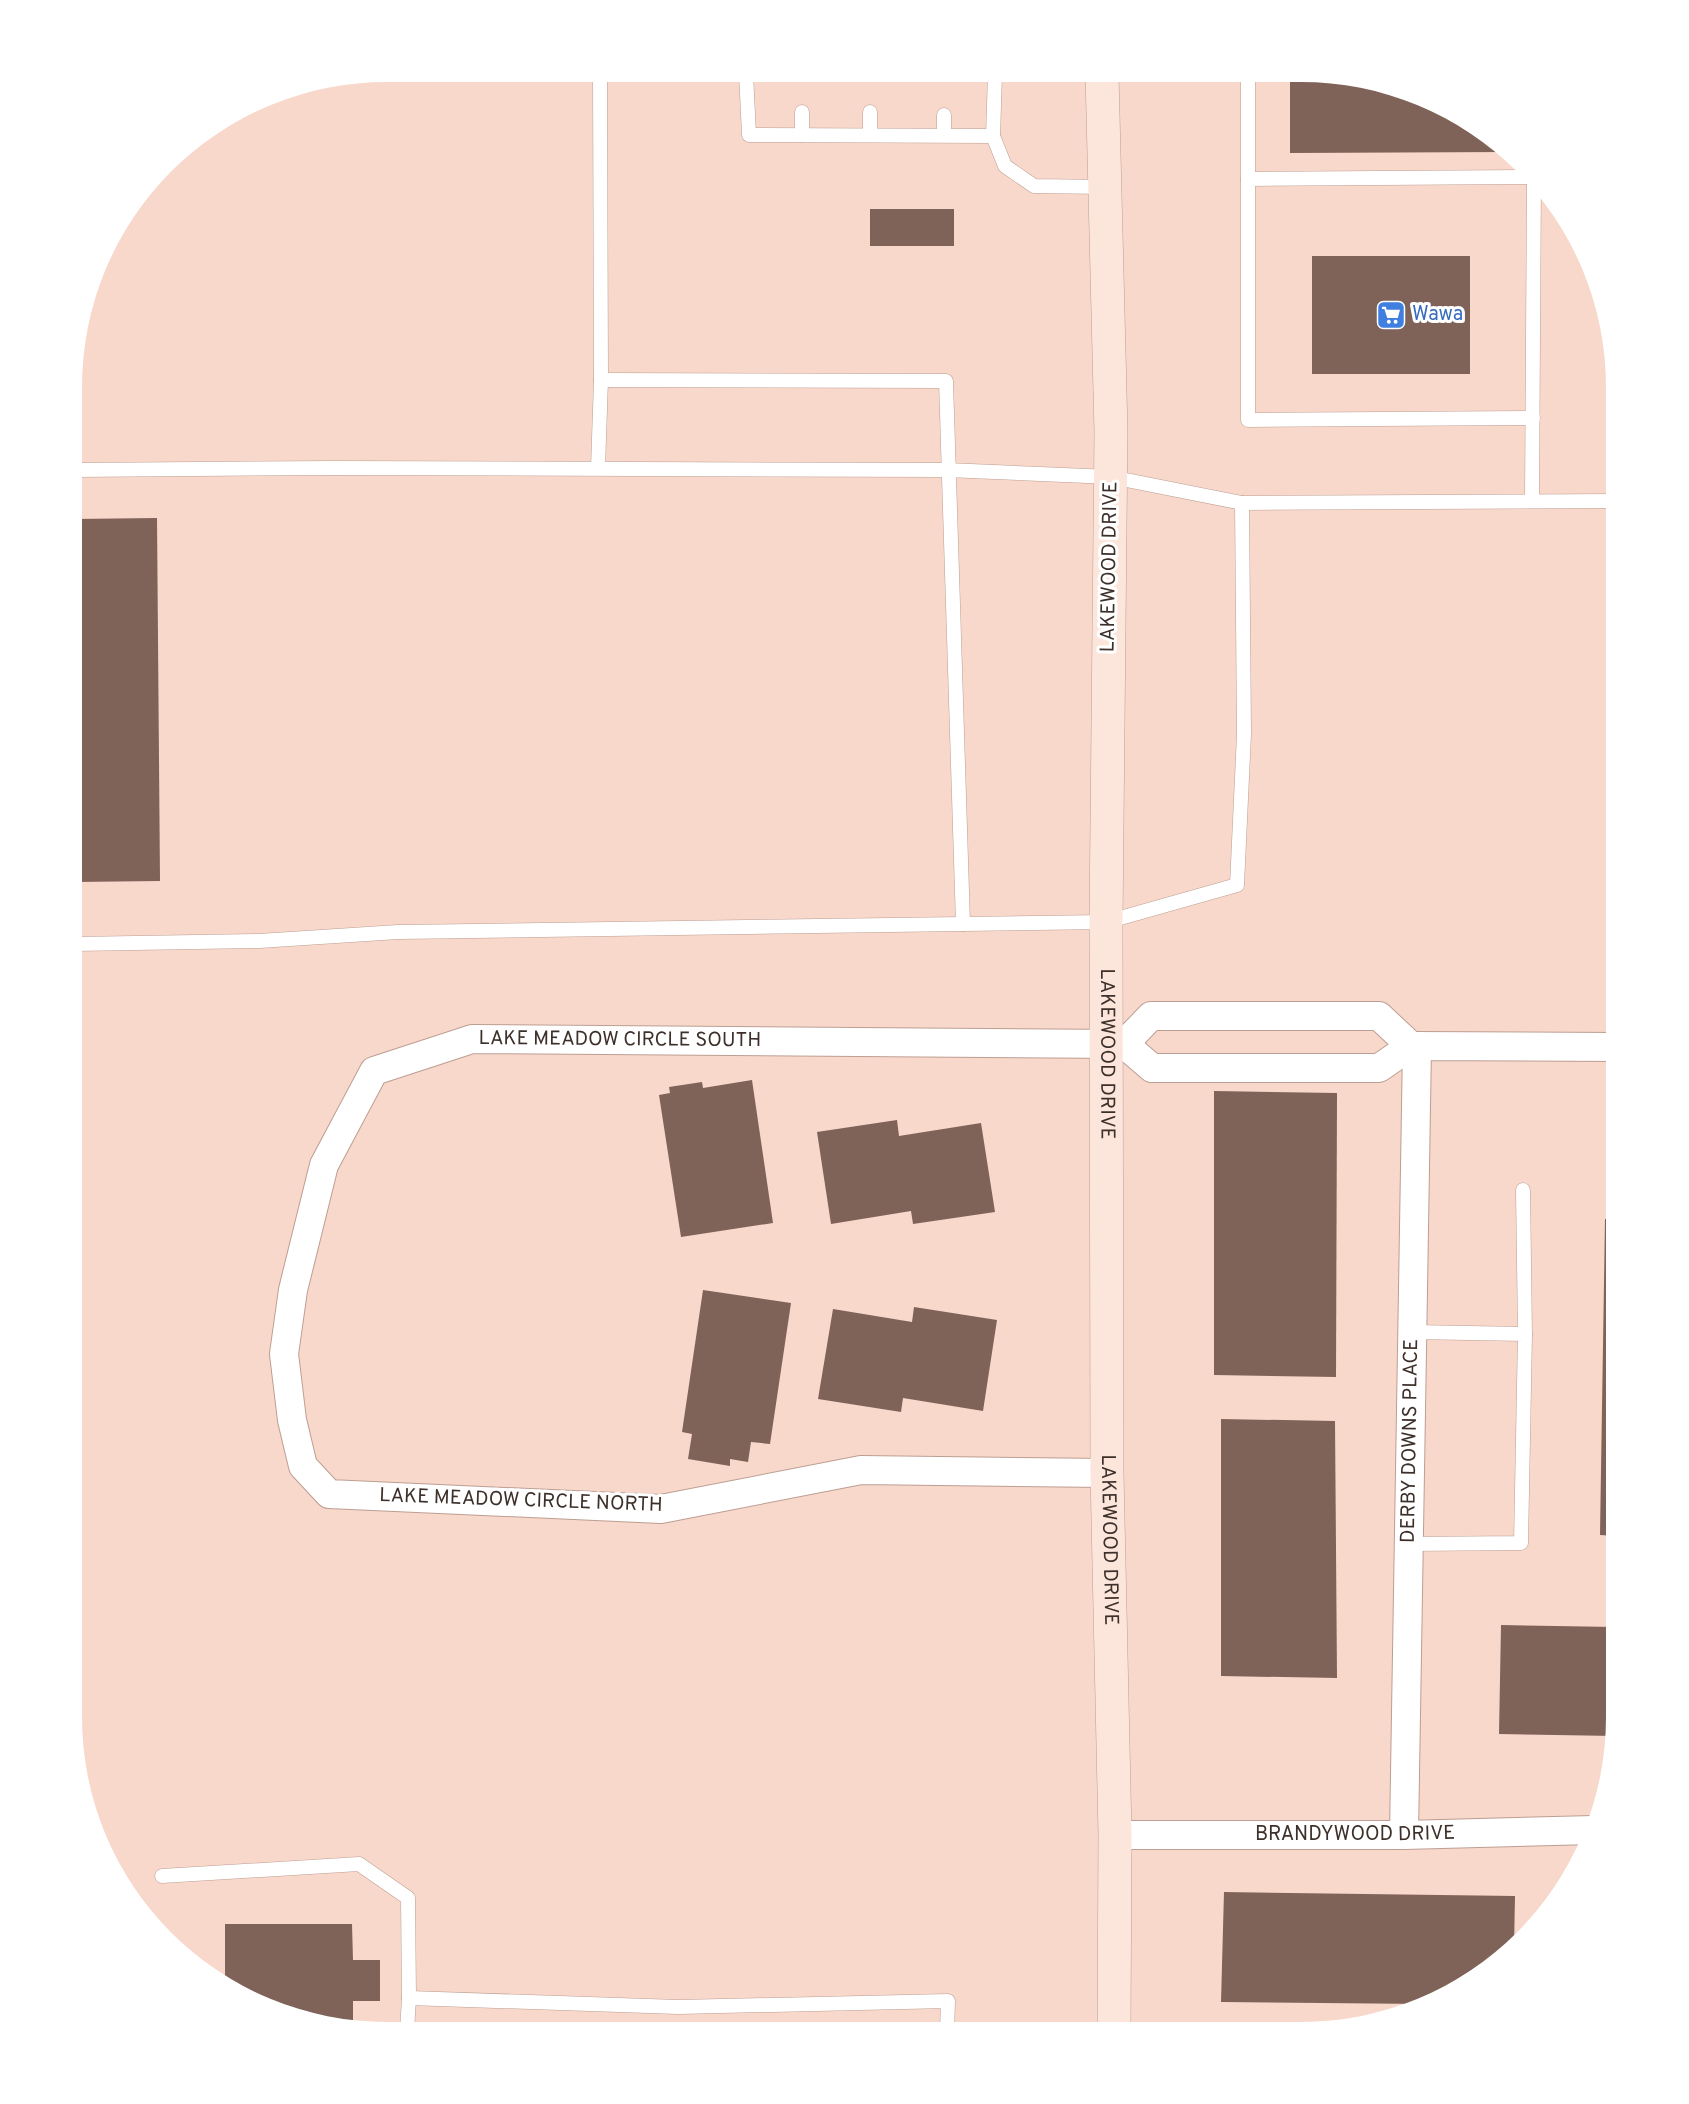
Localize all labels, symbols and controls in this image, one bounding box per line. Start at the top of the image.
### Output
supermarket icon: Wawa [1375,299,1407,331]
place label: Wawa [1412,302,1463,328]
street label: LAKEWOOD DRIVE [1096,481,1124,653]
street label: LAKEWOOD DRIVE [1093,968,1119,1139]
street label: LAKE MEADOW CIRCLE SOUTH [478,1026,761,1054]
street label: DERBY DOWNS PLACE [1396,1339,1425,1543]
street label: LAKEWOOD DRIVE [1094,1454,1123,1626]
street label: LAKE MEADOW CIRCLE NORTH [379,1483,663,1519]
street label: BRANDYWOOD DRIVE [1255,1821,1455,1848]

